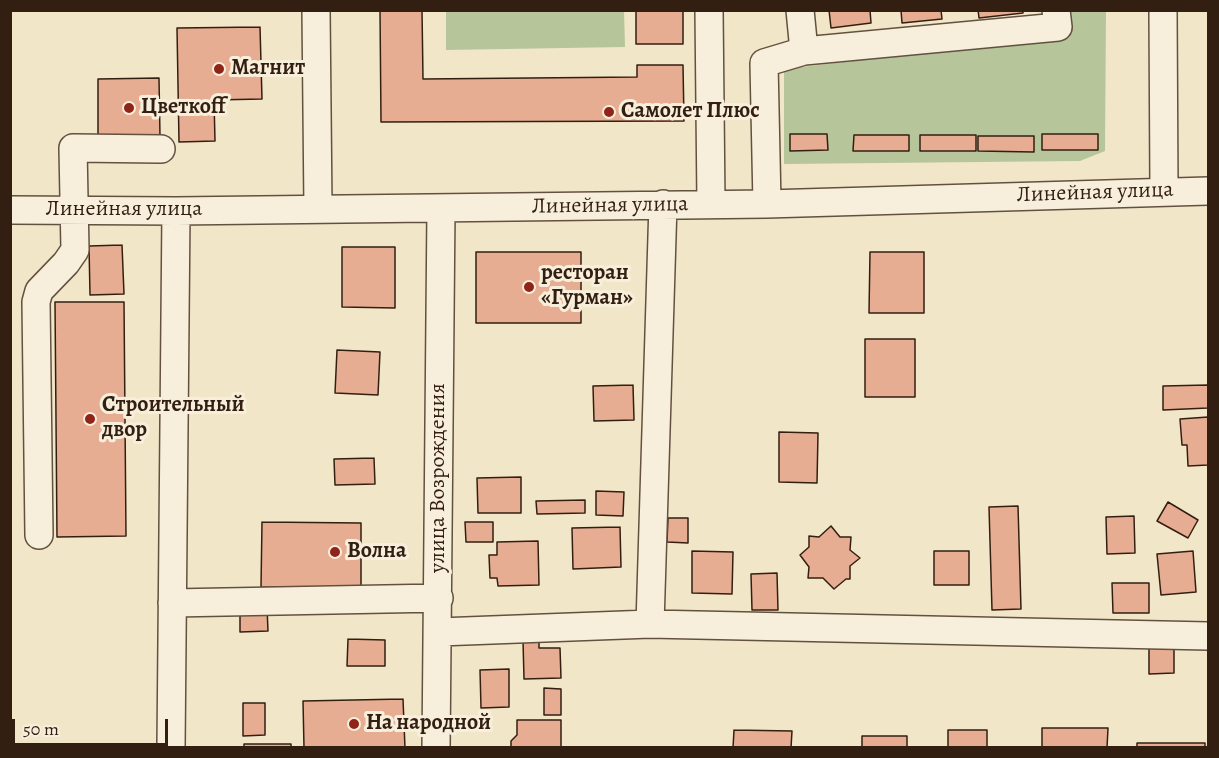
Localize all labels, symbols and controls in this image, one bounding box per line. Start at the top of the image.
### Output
place label: Магнит [231,56,305,82]
marker: Магнит [212,62,226,76]
place label: Цветкоff [141,95,225,121]
place label: Самолет Плюс [621,99,760,125]
marker: Цветкоff [122,101,136,115]
marker: Самолет Плюс [602,105,616,119]
street label: Линейная улица [1016,177,1174,209]
street label: Линейная улица [531,191,689,221]
street label: Линейная улица [46,197,202,223]
place label: ресторан «Гурман» [541,261,633,312]
marker: ресторан «Гурман» [522,280,536,294]
street label: улица Возрождения [426,383,452,573]
place label: Строительный двор [102,393,245,445]
marker: Строительный двор [83,412,97,426]
place label: Волна [347,539,406,565]
marker: Волна [328,545,342,559]
scale bar [15,707,171,745]
place label: На народной [366,711,491,737]
text: 50 m [23,717,59,741]
marker: На народной [347,717,361,731]

